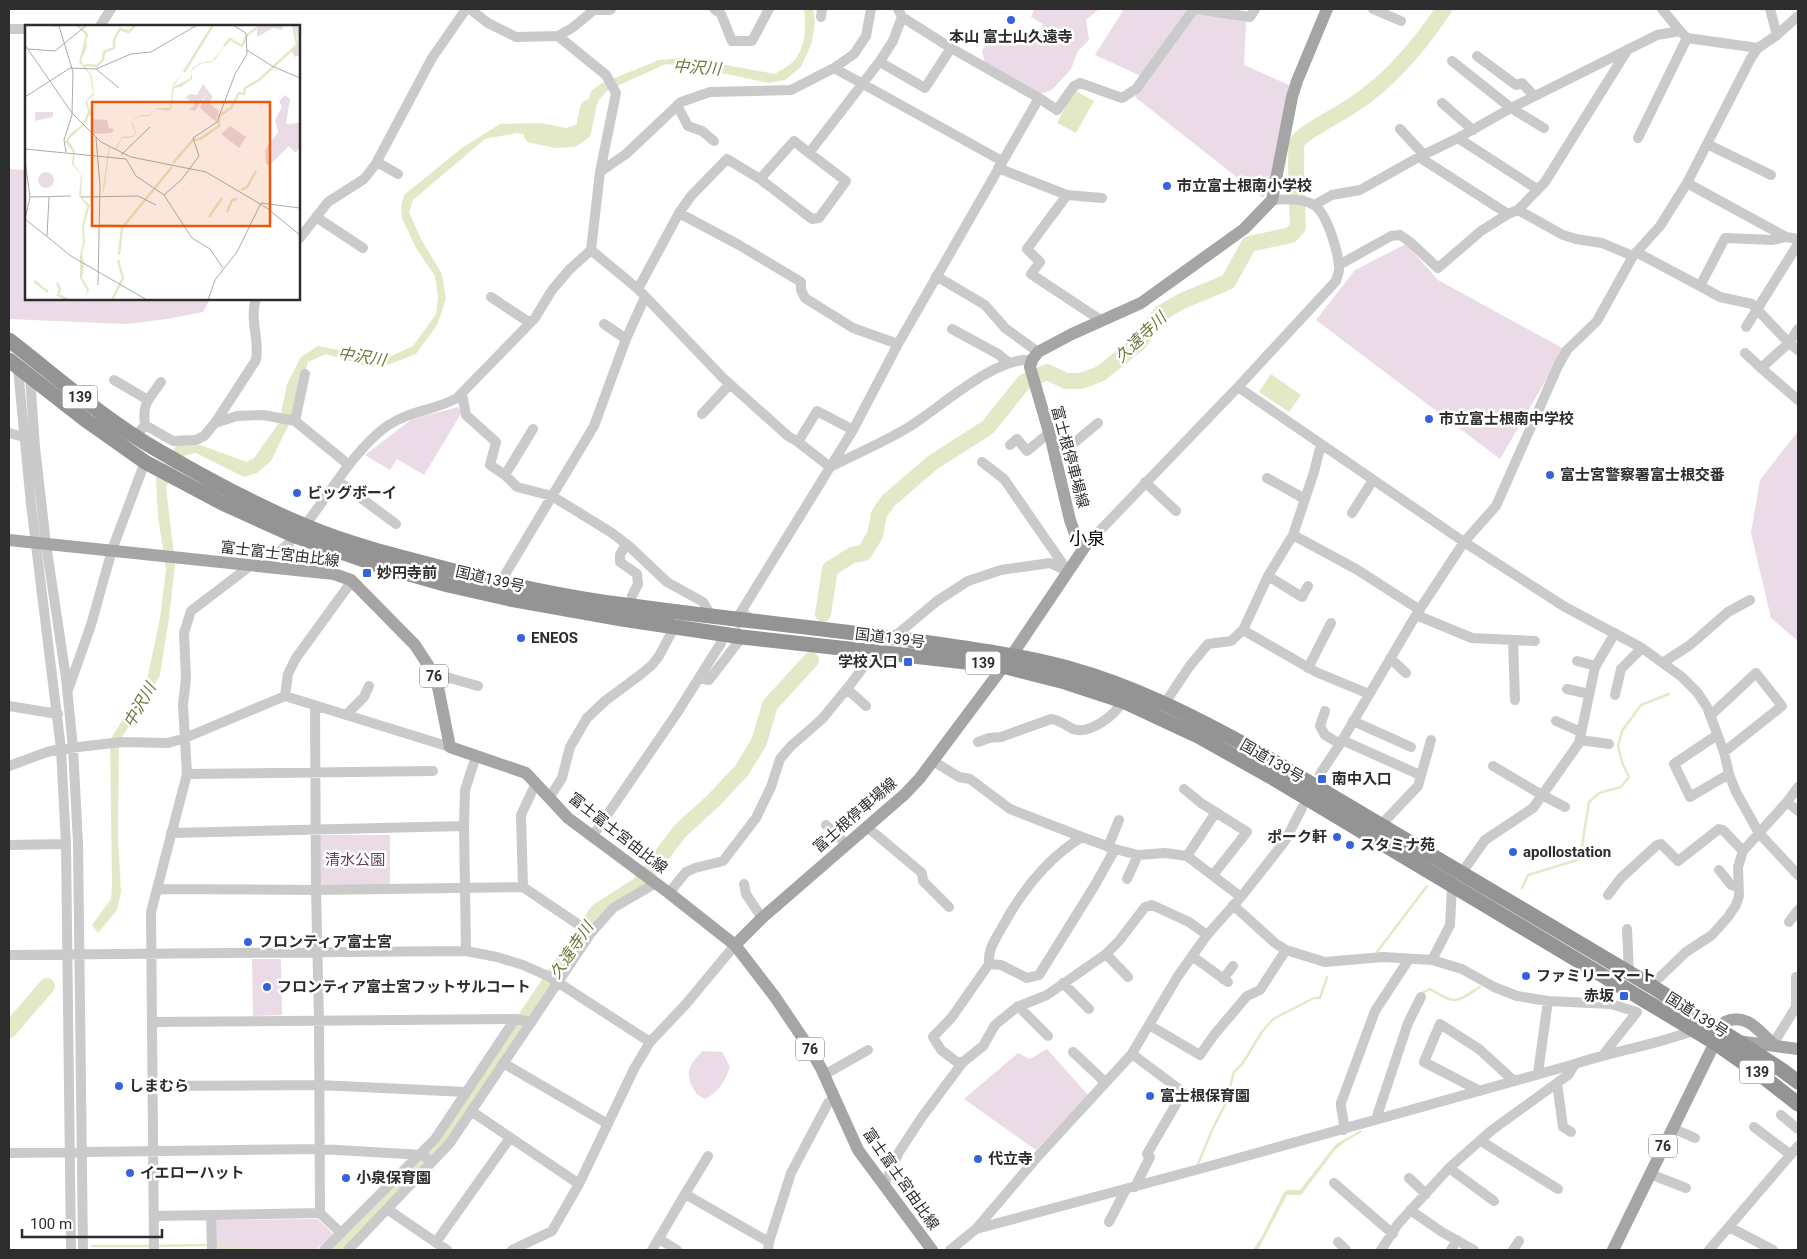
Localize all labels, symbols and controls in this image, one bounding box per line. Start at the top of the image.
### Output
marker: 本山 富士山久遠寺 [1005,14,1017,26]
inset map [25,25,300,300]
place label: 本山 富士山久遠寺 [949,28,1073,46]
water label: 中沢川 [672,56,724,79]
place label: 市立富士根南小学校 [1177,177,1312,195]
marker: 市立富士根南小学校 [1161,180,1173,192]
water label: 久遠寺川 [1111,307,1171,366]
water label: 中沢川 [337,343,389,370]
road number: 139 [62,386,98,408]
street label: 富士根停車場線 [1048,404,1092,510]
place label: 市立富士根南中学校 [1439,410,1574,428]
marker: 市立富士根南中学校 [1423,413,1435,425]
place label: 富士宮警察署富士根交番 [1560,466,1725,484]
marker: 富士宮警察署富士根交番 [1544,469,1556,481]
place label: ビッグボーイ [307,484,397,502]
marker: ビッグボーイ [291,487,303,499]
district label: 小泉 [1069,528,1105,549]
street label: 富士富士宮由比線 [219,538,341,570]
street label: 国道139号 [454,562,526,596]
place label: 妙円寺前 [377,564,437,582]
marker: 妙円寺前 [361,567,373,579]
street label: 国道139号 [854,625,926,651]
place label: ENEOS [531,629,578,647]
marker: ENEOS [515,632,527,644]
road number: 139 [966,651,1000,674]
place label: 学校入口 [838,653,898,671]
marker: 学校入口 [902,656,914,668]
road number: 76 [420,664,448,688]
water label: 中沢川 [119,678,161,731]
street label: 国道139号 [1237,736,1307,786]
place label: 南中入口 [1332,770,1392,788]
marker: 南中入口 [1316,773,1328,785]
street label: 富士根停車場線 [809,774,901,856]
street label: 富士富士宮由比線 [565,789,671,877]
place label: ポーク軒 [1267,828,1327,846]
marker: ポーク軒 [1331,831,1343,843]
place label: スタミナ苑 [1360,836,1435,854]
marker: スタミナ苑 [1344,839,1356,851]
place label: apollostation [1523,843,1611,861]
marker: apollostation [1507,846,1519,858]
park label: 清水公園 [325,851,385,869]
water label: 久遠寺川 [546,917,598,982]
place label: フロンティア富士宮 [258,933,392,951]
marker: フロンティア富士宮 [242,936,254,948]
place label: ファミリーマート [1536,967,1656,985]
marker: ファミリーマート [1520,970,1532,982]
place label: フロンティア富士宮フットサルコート [277,978,531,996]
marker: フロンティア富士宮フットサルコート [261,981,273,993]
place label: 赤坂 [1584,987,1614,1005]
street label: 国道139号 [1662,989,1732,1041]
marker: 赤坂 [1618,990,1630,1002]
road number: 76 [796,1038,824,1060]
road number: 139 [1740,1060,1774,1084]
place label: しまむら [129,1077,189,1095]
marker: しまむら [113,1080,125,1092]
place label: 富士根保育園 [1160,1087,1250,1105]
marker: 富士根保育園 [1144,1090,1156,1102]
street label: 富士富士宮由比線 [859,1125,943,1233]
road number: 76 [1649,1134,1677,1158]
place label: 代立寺 [988,1150,1033,1168]
marker: 代立寺 [972,1153,984,1165]
place label: イエローハット [140,1164,245,1182]
marker: イエローハット [124,1167,136,1179]
place label: 小泉保育園 [356,1169,431,1187]
marker: 小泉保育園 [340,1172,352,1184]
scale bar [22,1206,162,1238]
text: 100 m [30,1215,72,1233]

